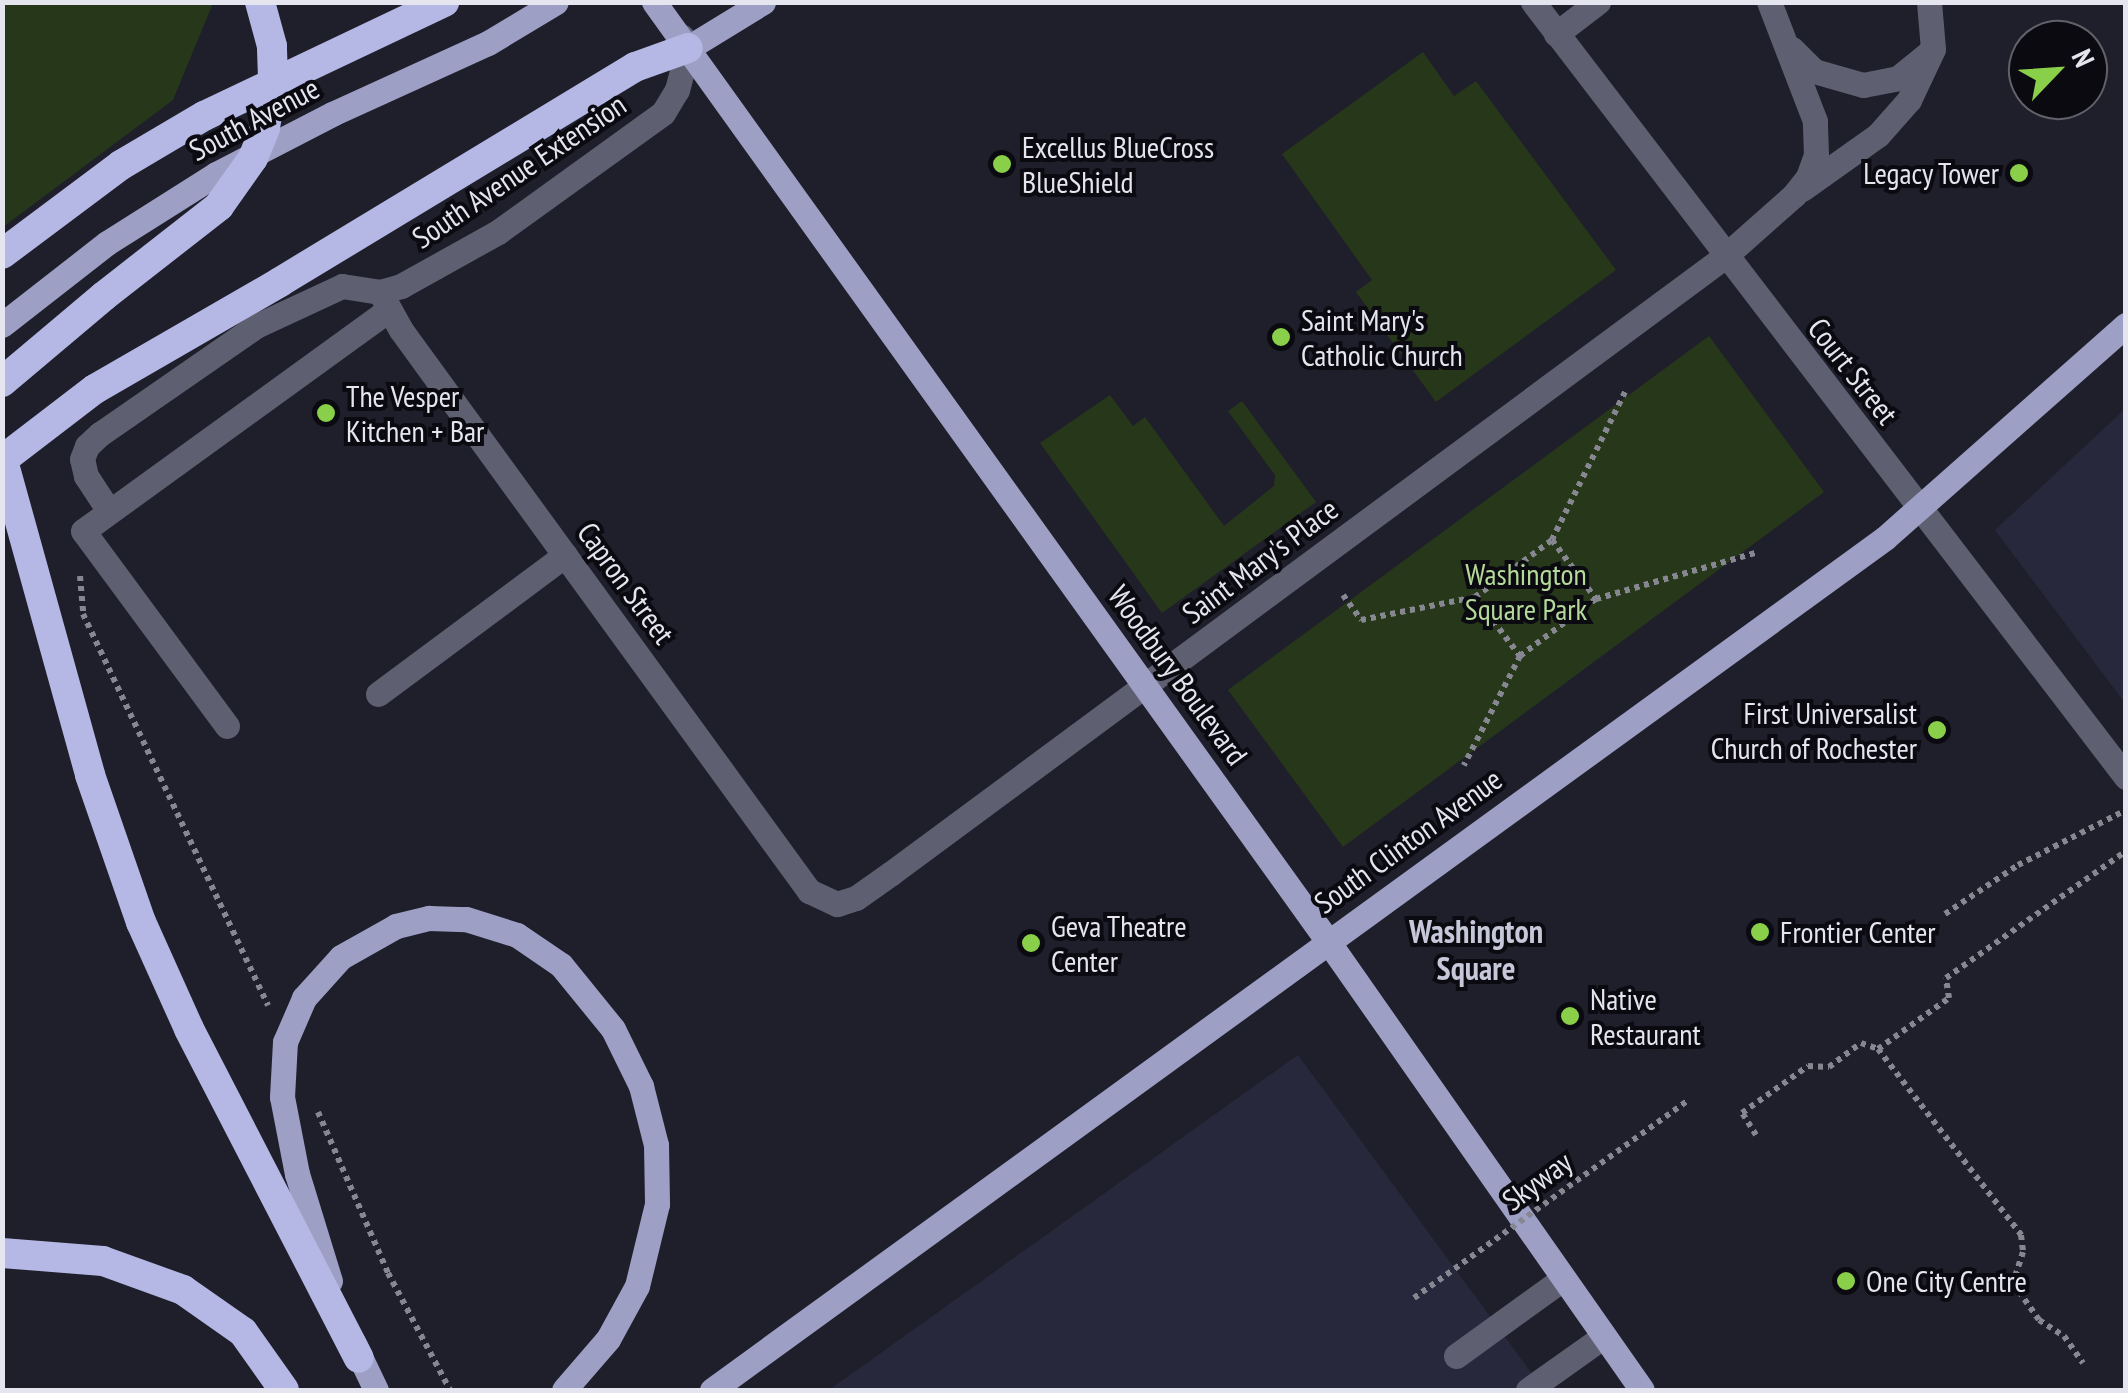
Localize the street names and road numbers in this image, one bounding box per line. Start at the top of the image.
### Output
street label: South Avenue [183,70,325,168]
street label: South Avenue Extension [405,86,633,256]
street label: Court Street [1800,311,1906,431]
street label: Saint Mary's Place [1175,491,1345,631]
street label: Capron Street [570,515,682,651]
street label: Woodbury Boulevard [1101,578,1255,772]
street label: South Clinton Avenue [1307,761,1509,921]
street label: Skyway [1495,1144,1579,1218]

